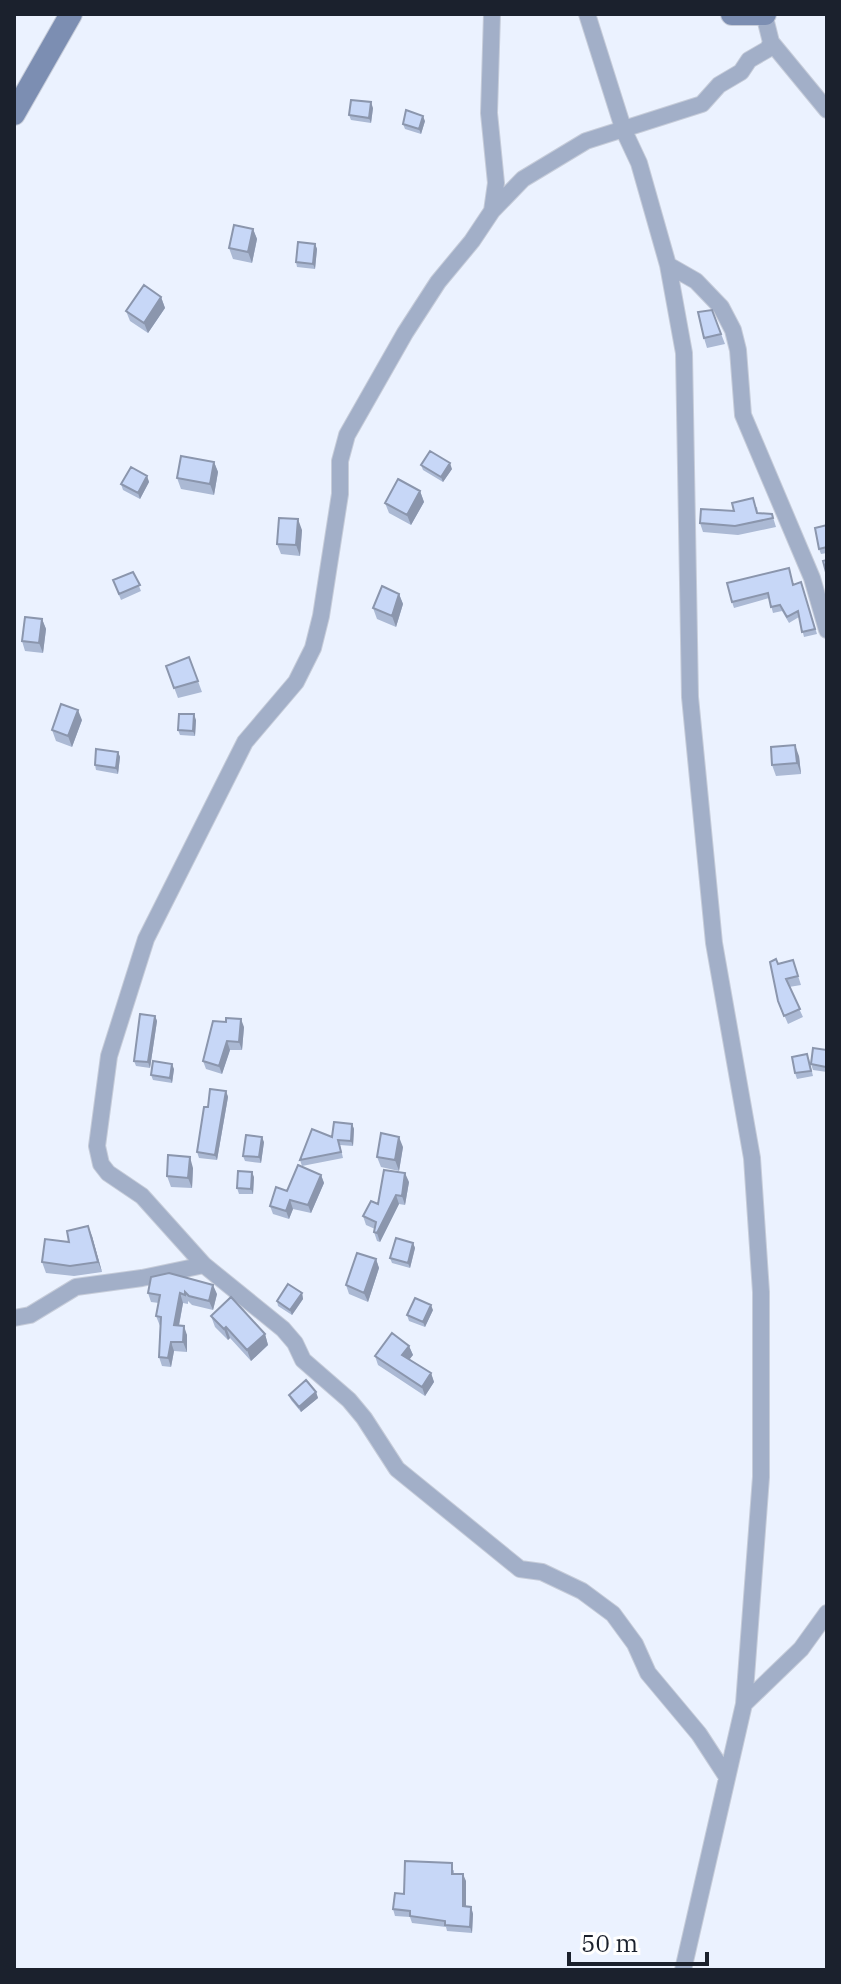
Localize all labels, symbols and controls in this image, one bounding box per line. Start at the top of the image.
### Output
scale bar [569,1916,707,1966]
text: 50 m [581,1927,638,1959]

